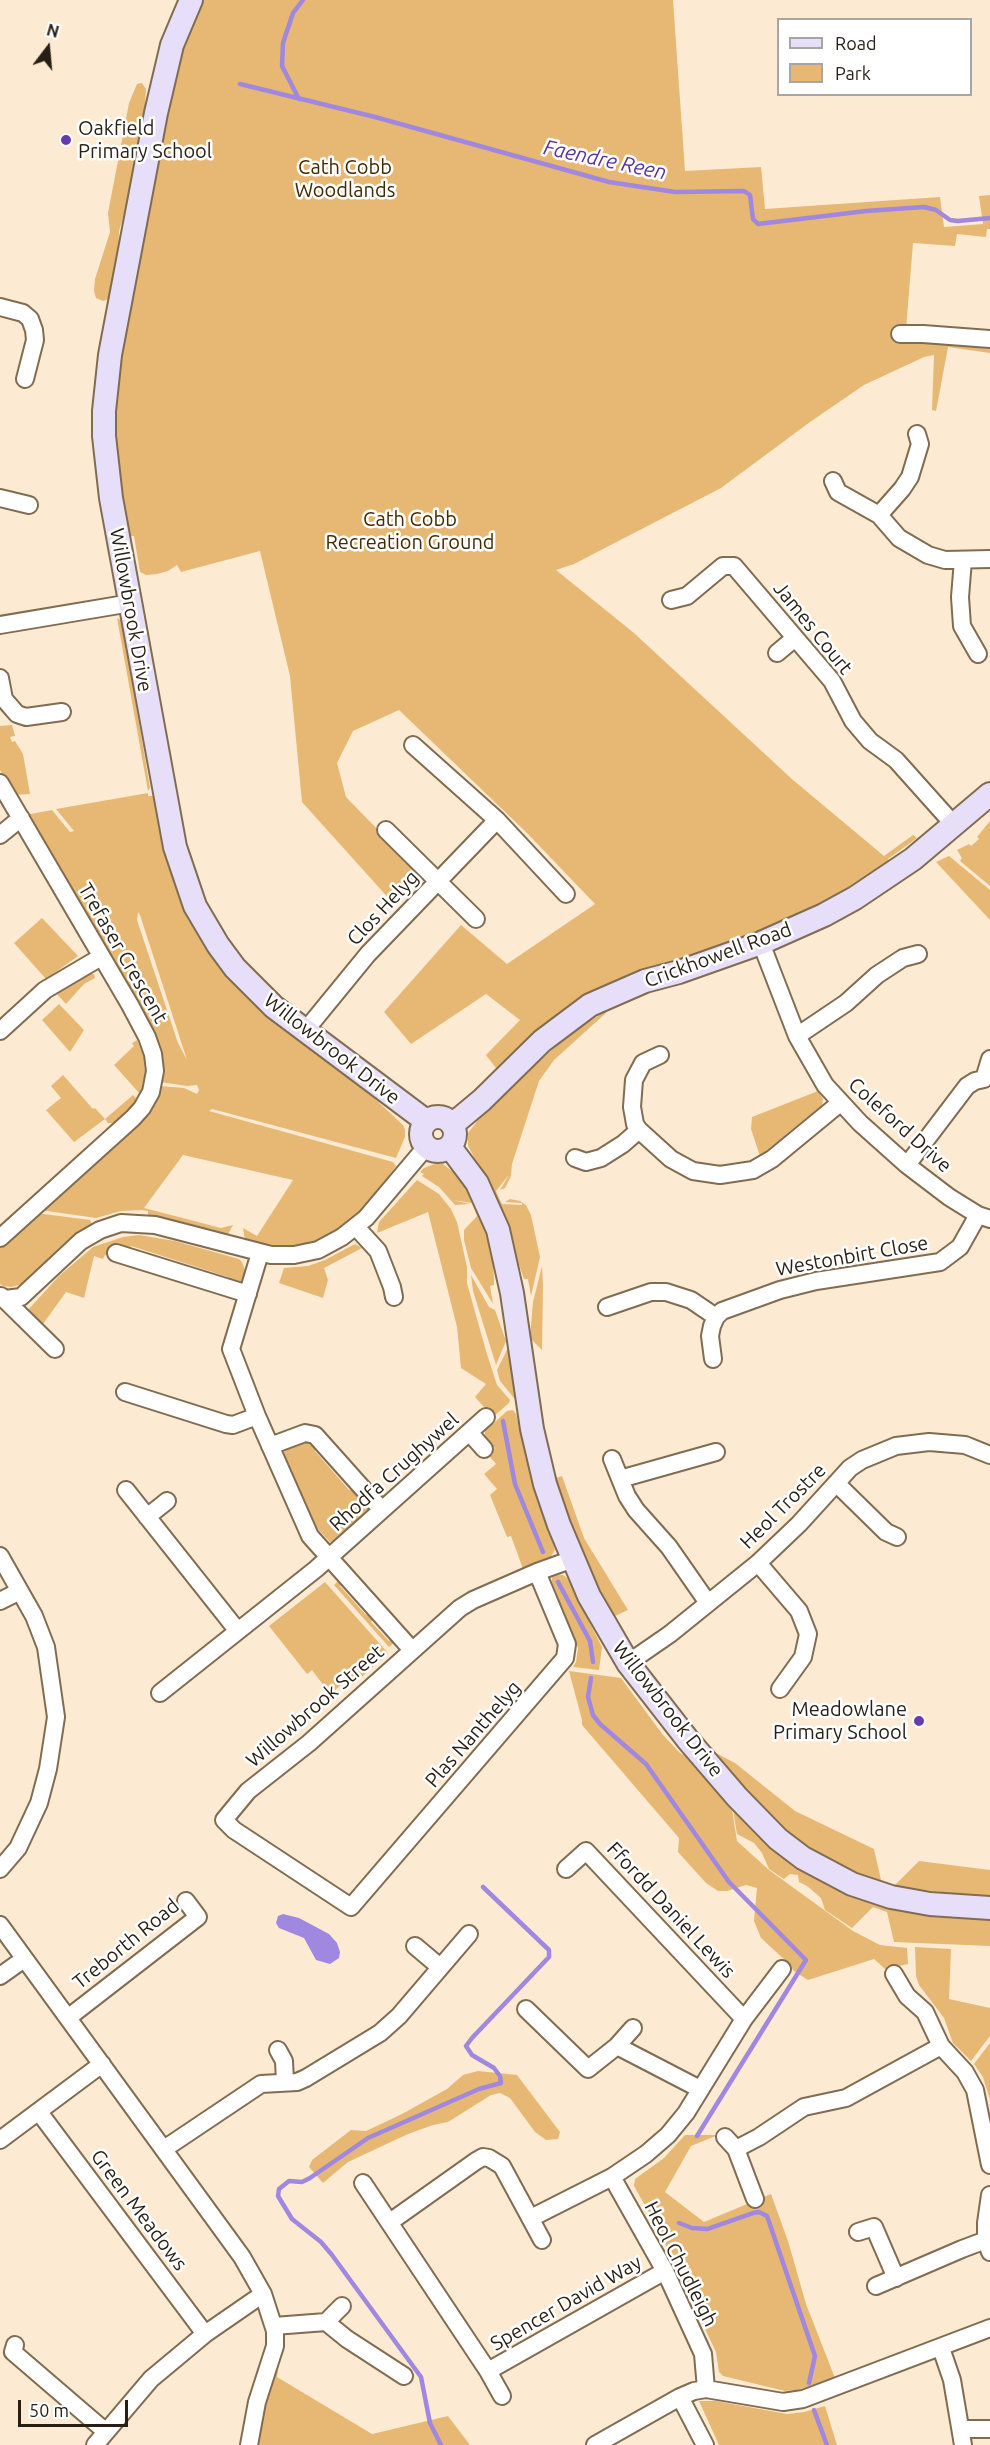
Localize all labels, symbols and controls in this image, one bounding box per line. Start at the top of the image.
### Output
north arrow [18,18,78,78]
legend [777,18,972,96]
text: N [45,20,61,41]
text: Road [835,33,877,53]
text: Park [835,63,871,83]
place label: Oakfield Primary School [78,116,212,163]
marker: Oakfield Primary School [59,133,73,147]
water label: Faendre Reen [541,135,669,185]
park label: Cath Cobb Woodlands [295,155,395,202]
park label: Cath Cobb Recreation Ground [325,507,495,554]
street label: Willowbrook Drive [105,526,157,694]
street label: James Court [768,577,858,679]
street label: Clos Helyg [342,866,424,950]
street label: Trefaser Crescent [73,879,173,1027]
street label: Crickhowell Road [641,917,795,993]
street label: Willowbrook Drive [259,988,405,1110]
street label: Coleford Drive [843,1072,957,1178]
street label: Westonbirt Close [774,1231,930,1281]
street label: Rhodfa Crughywel [324,1408,464,1536]
street label: Heol Trostre [735,1458,831,1554]
street label: Willowbrook Drive [607,1636,729,1782]
street label: Willowbrook Street [241,1640,389,1772]
street label: Plas Nanthelyg [420,1676,526,1792]
place label: Meadowlane Primary School [773,1697,907,1744]
marker: Meadowlane Primary School [912,1714,926,1728]
street label: Ffordd Daniel Lewis [602,1837,740,1983]
street label: Treborth Road [68,1894,184,1994]
street label: Green Meadows [86,2145,192,2275]
street label: Heol Chudleigh [639,2197,723,2331]
street label: Spencer David Way [486,2250,646,2356]
scale bar [21,2388,130,2426]
text: 50 m [29,2400,69,2420]

